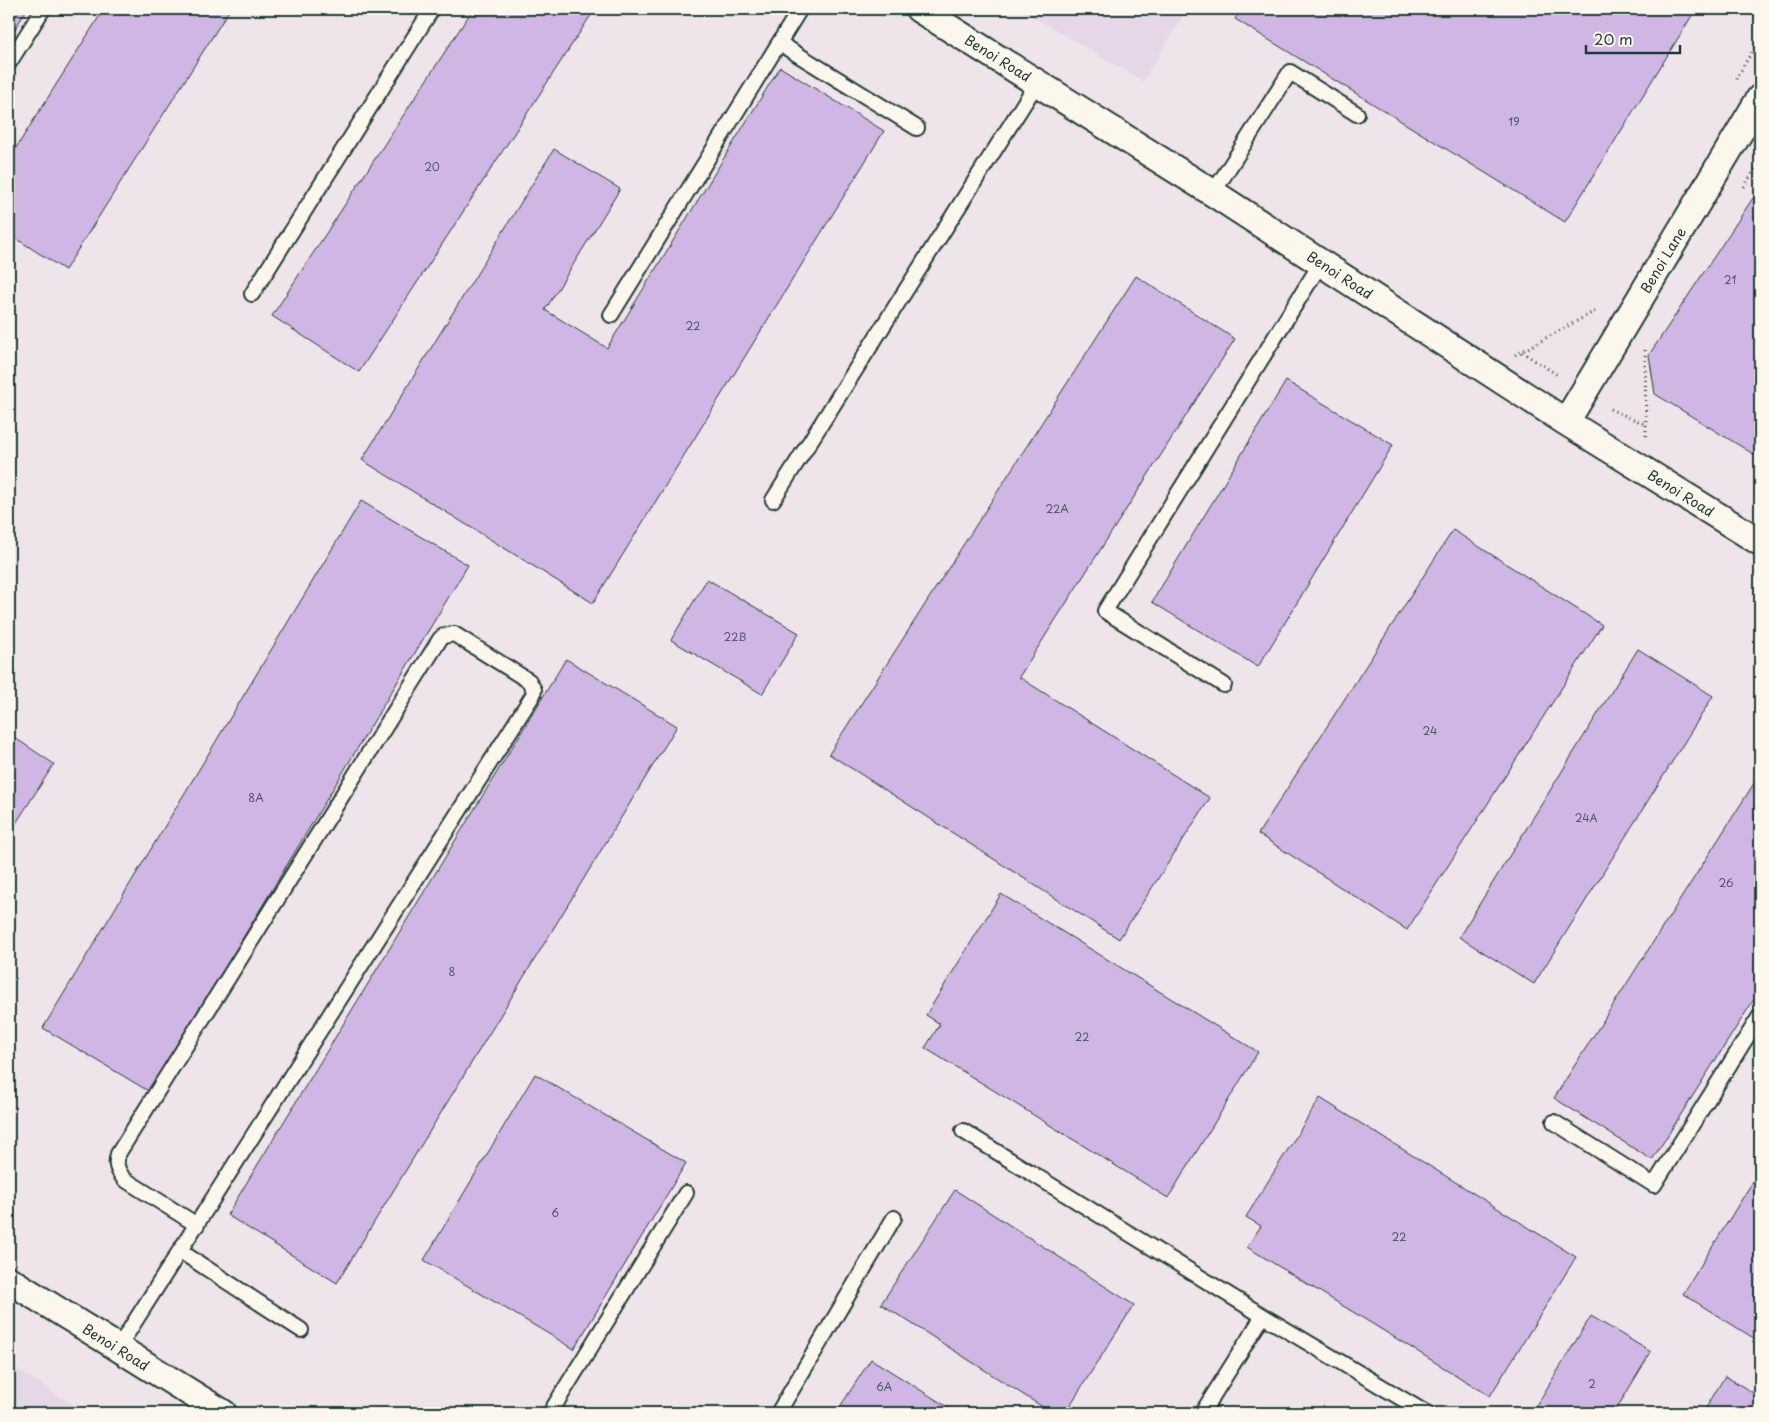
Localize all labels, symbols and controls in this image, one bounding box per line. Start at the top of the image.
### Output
scale bar [1586,22,1680,54]
text: 20 m [1594,27,1633,50]
street label: Benoi Road [961,29,1035,87]
house number: 19 [1508,113,1520,130]
house number: 20 [424,158,440,175]
street label: Benoi Lane [1635,223,1691,297]
street label: Benoi Road [1303,246,1377,304]
house number: 21 [1724,271,1736,288]
house number: 22 [686,317,700,334]
street label: Benoi Road [1644,464,1718,522]
house number: 22A [1045,500,1069,517]
house number: 22B [724,628,746,645]
house number: 24 [1423,722,1437,739]
house number: 8A [248,789,264,806]
house number: 24A [1575,809,1597,826]
house number: 26 [1718,874,1734,891]
house number: 8 [449,963,456,980]
house number: 22 [1075,1028,1089,1045]
house number: 6 [551,1204,559,1221]
house number: 22 [1392,1228,1406,1245]
street label: Benoi Road [79,1318,153,1376]
house number: 2 [1588,1375,1596,1392]
house number: 6A [876,1378,893,1395]

